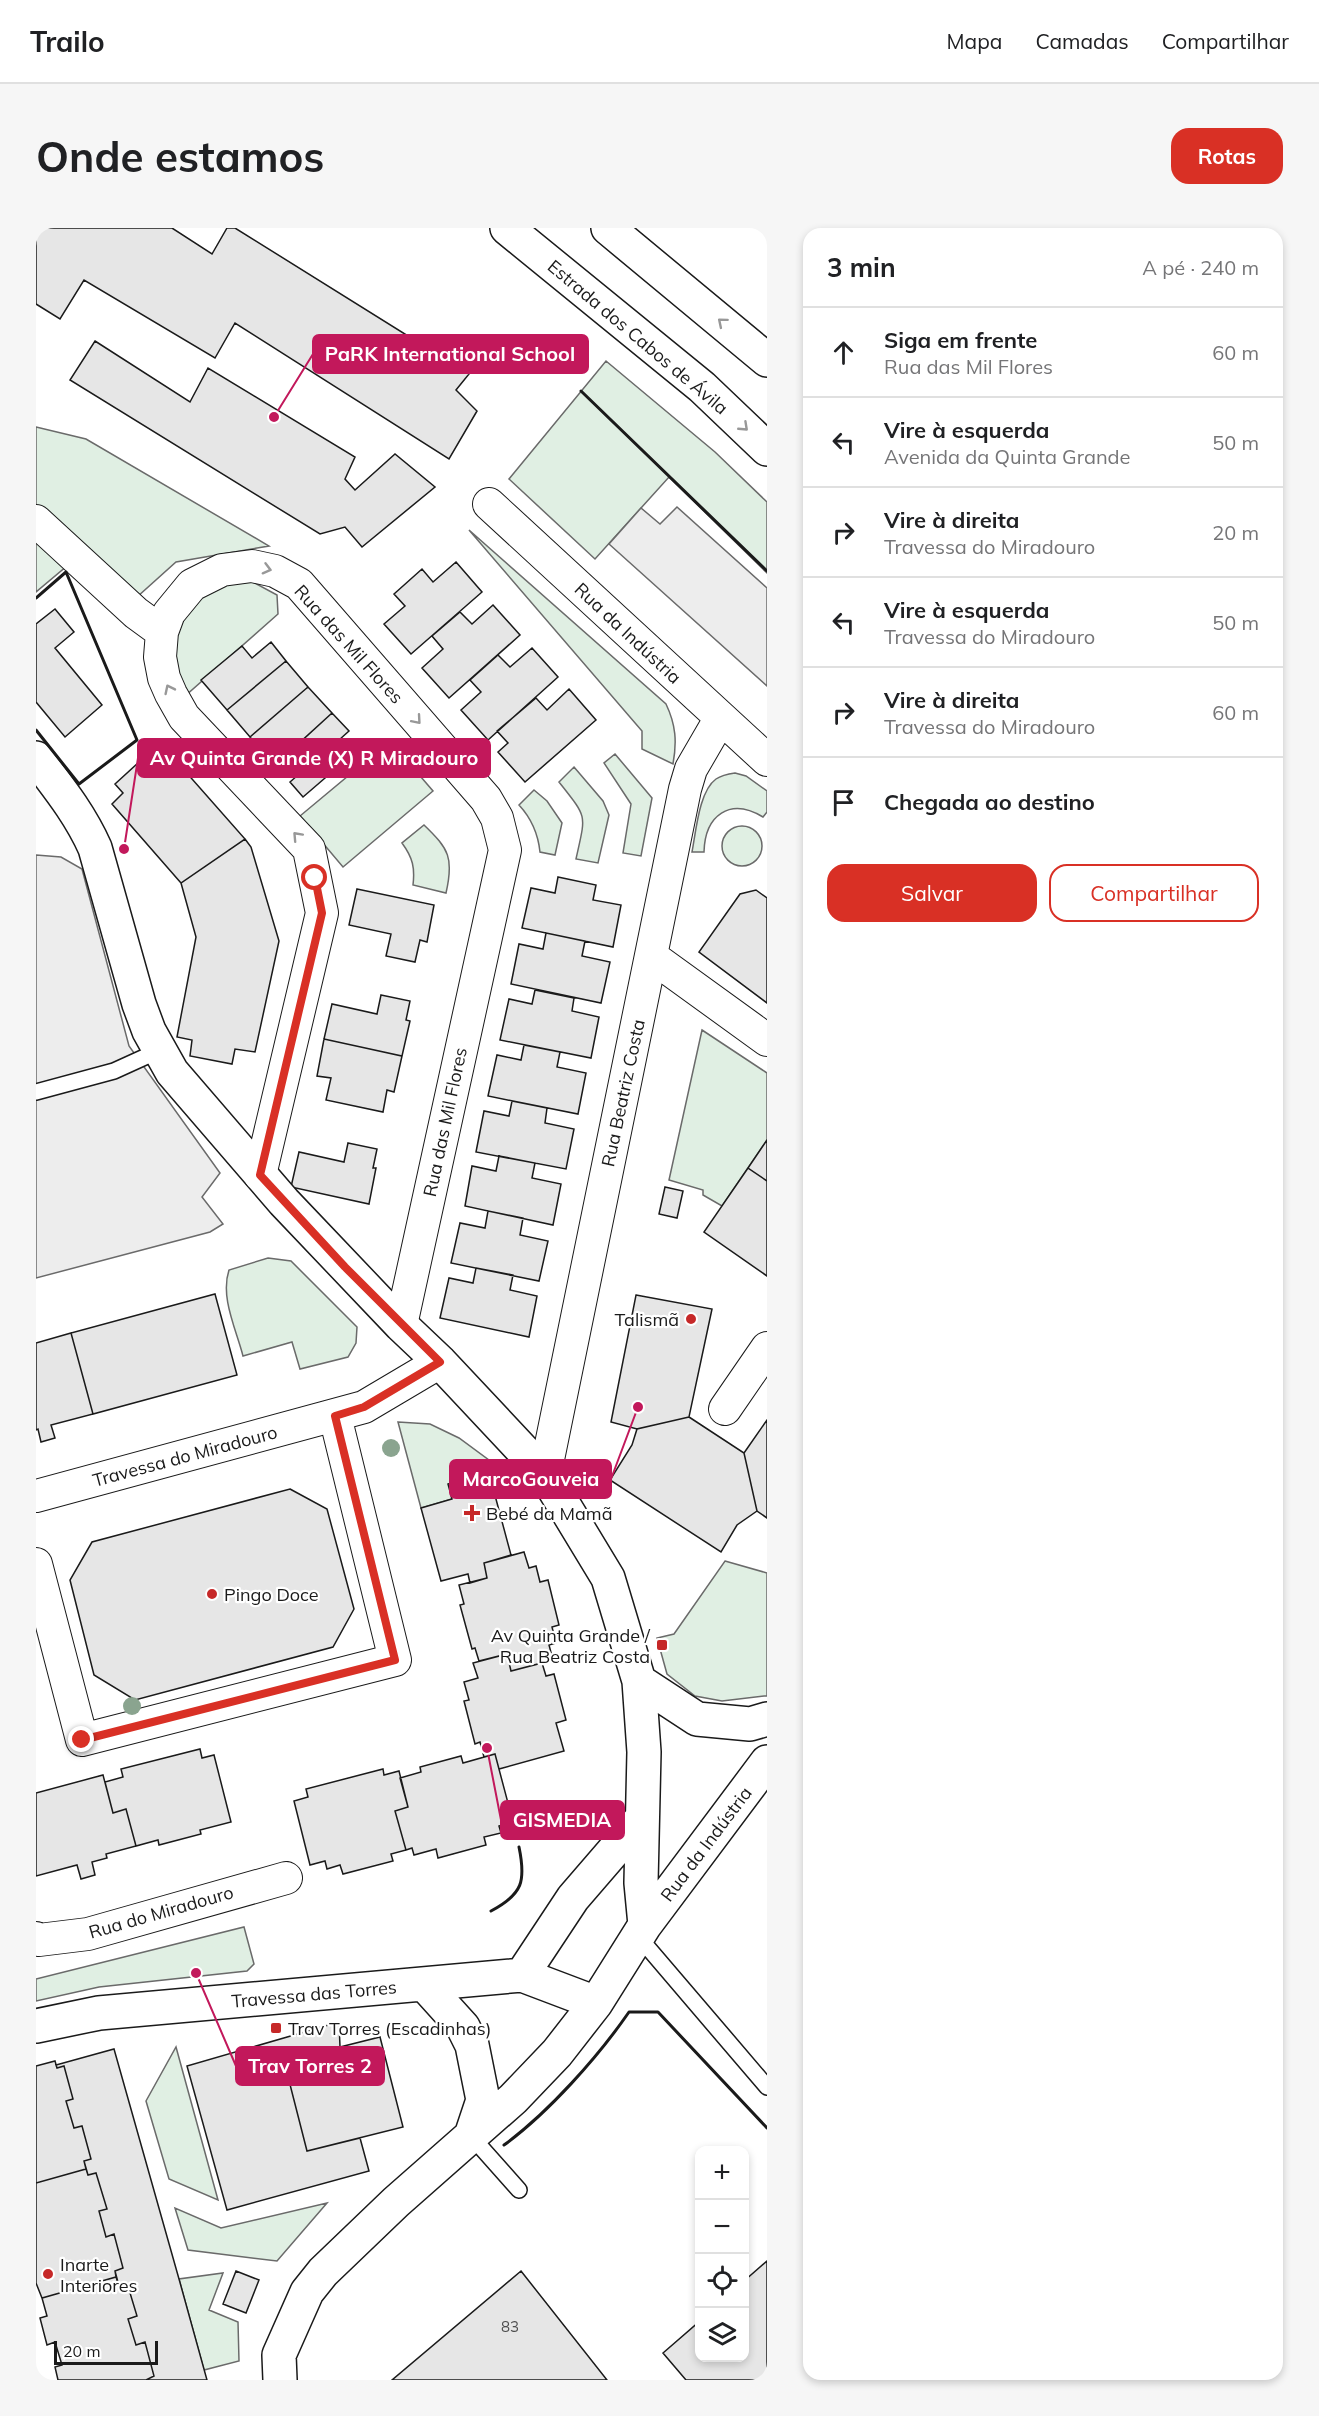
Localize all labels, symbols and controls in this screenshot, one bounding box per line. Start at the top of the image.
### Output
text: Trailo [30,24,105,59]
text: Mapa [947,28,1002,54]
text: Camadas [1035,28,1129,54]
text: Compartilhar [1162,28,1289,54]
button: Rotas [1171,128,1283,184]
text: Onde estamos [36,130,324,183]
text: 3 min [827,251,896,284]
street label: Estrada dos Cabos de Ávila [543,255,733,419]
text: A pé · 240 m [1142,255,1259,280]
one-way arrow [718,319,729,330]
text: Siga em frente [884,326,1037,354]
callout: PaRK International School [313,335,588,373]
icon: ahead [827,336,860,369]
text: 60 m [1212,340,1259,365]
text: PaRK International School [325,341,575,366]
text: Rua das Mil Flores [884,354,1053,379]
text: Vire à esquerda [884,416,1049,444]
one-way arrow [737,420,748,431]
icon: left [827,426,860,459]
text: 50 m [1212,430,1259,455]
text: Avenida da Quinta Grande [884,444,1131,469]
text: Vire à direita [884,506,1019,534]
icon: right [827,516,860,549]
text: 20 m [1212,520,1259,545]
text: Travessa do Miradouro [884,534,1095,559]
one-way arrow [262,562,272,575]
street label: Rua da Indústria [570,578,686,688]
street label: Rua das Mil Flores [290,580,408,708]
text: Vire à esquerda [884,596,1049,624]
icon: left [827,606,860,639]
text: 50 m [1212,610,1259,635]
text: Travessa do Miradouro [884,624,1095,649]
one-way arrow [165,685,177,696]
text: Vire à direita [884,686,1019,714]
icon: right [827,696,860,729]
text: 60 m [1212,700,1259,725]
one-way arrow [410,714,421,724]
text: Travessa do Miradouro [884,714,1095,739]
callout: Av Quinta Grande (X) R Miradouro [138,739,490,777]
text: Av Quinta Grande (X) R Miradouro [150,745,478,770]
icon: arrive [827,786,860,819]
text: Chegada ao destino [884,788,1095,816]
one-way arrow [293,832,304,843]
route start [301,864,327,890]
button: Salvar [827,864,1037,922]
button: Compartilhar [1049,864,1259,922]
street label: Rua Beatriz Costa [596,1017,650,1169]
street label: Rua das Mil Flores [418,1045,472,1199]
place label: Talismã [615,1308,679,1331]
marker: Talismã [684,1312,698,1326]
street label: Travessa do Miradouro [90,1420,280,1492]
callout: MarcoGouveia [450,1460,611,1498]
text: MarcoGouveia [462,1466,600,1491]
place label: Bebé da Mamã [486,1502,612,1525]
marker: Bebé da Mamã [463,1504,481,1522]
place label: Pingo Doce [224,1583,319,1606]
marker: Pingo Doce [205,1587,219,1601]
place label: Av Quinta Grande / Rua Beatriz Costa [491,1624,651,1668]
marker: Av Quinta Grande / Rua Beatriz Costa [655,1638,669,1652]
route end [68,1726,94,1752]
street label: Rua da Indústria [655,1782,757,1906]
callout: GISMEDIA [501,1801,624,1839]
text: GISMEDIA [513,1807,611,1832]
street label: Rua do Miradouro [86,1880,236,1944]
street label: Travessa das Torres [230,1975,398,2013]
place label: Trav Torres (Escadinhas) [288,2017,491,2040]
marker: Trav Torres (Escadinhas) [269,2021,283,2035]
callout: Trav Torres 2 [236,2047,384,2085]
text: Trav Torres 2 [248,2053,372,2078]
map controls [695,2146,749,2362]
button: + [695,2146,749,2200]
button: − [695,2200,749,2254]
place label: Inarte Interiores [60,2253,138,2297]
button: locate [695,2254,749,2308]
marker: Inarte Interiores [41,2267,55,2281]
button: layers [695,2308,749,2362]
house number: 83 [501,2317,519,2336]
scale bar [54,2338,158,2366]
text: 20 m [63,2341,100,2361]

